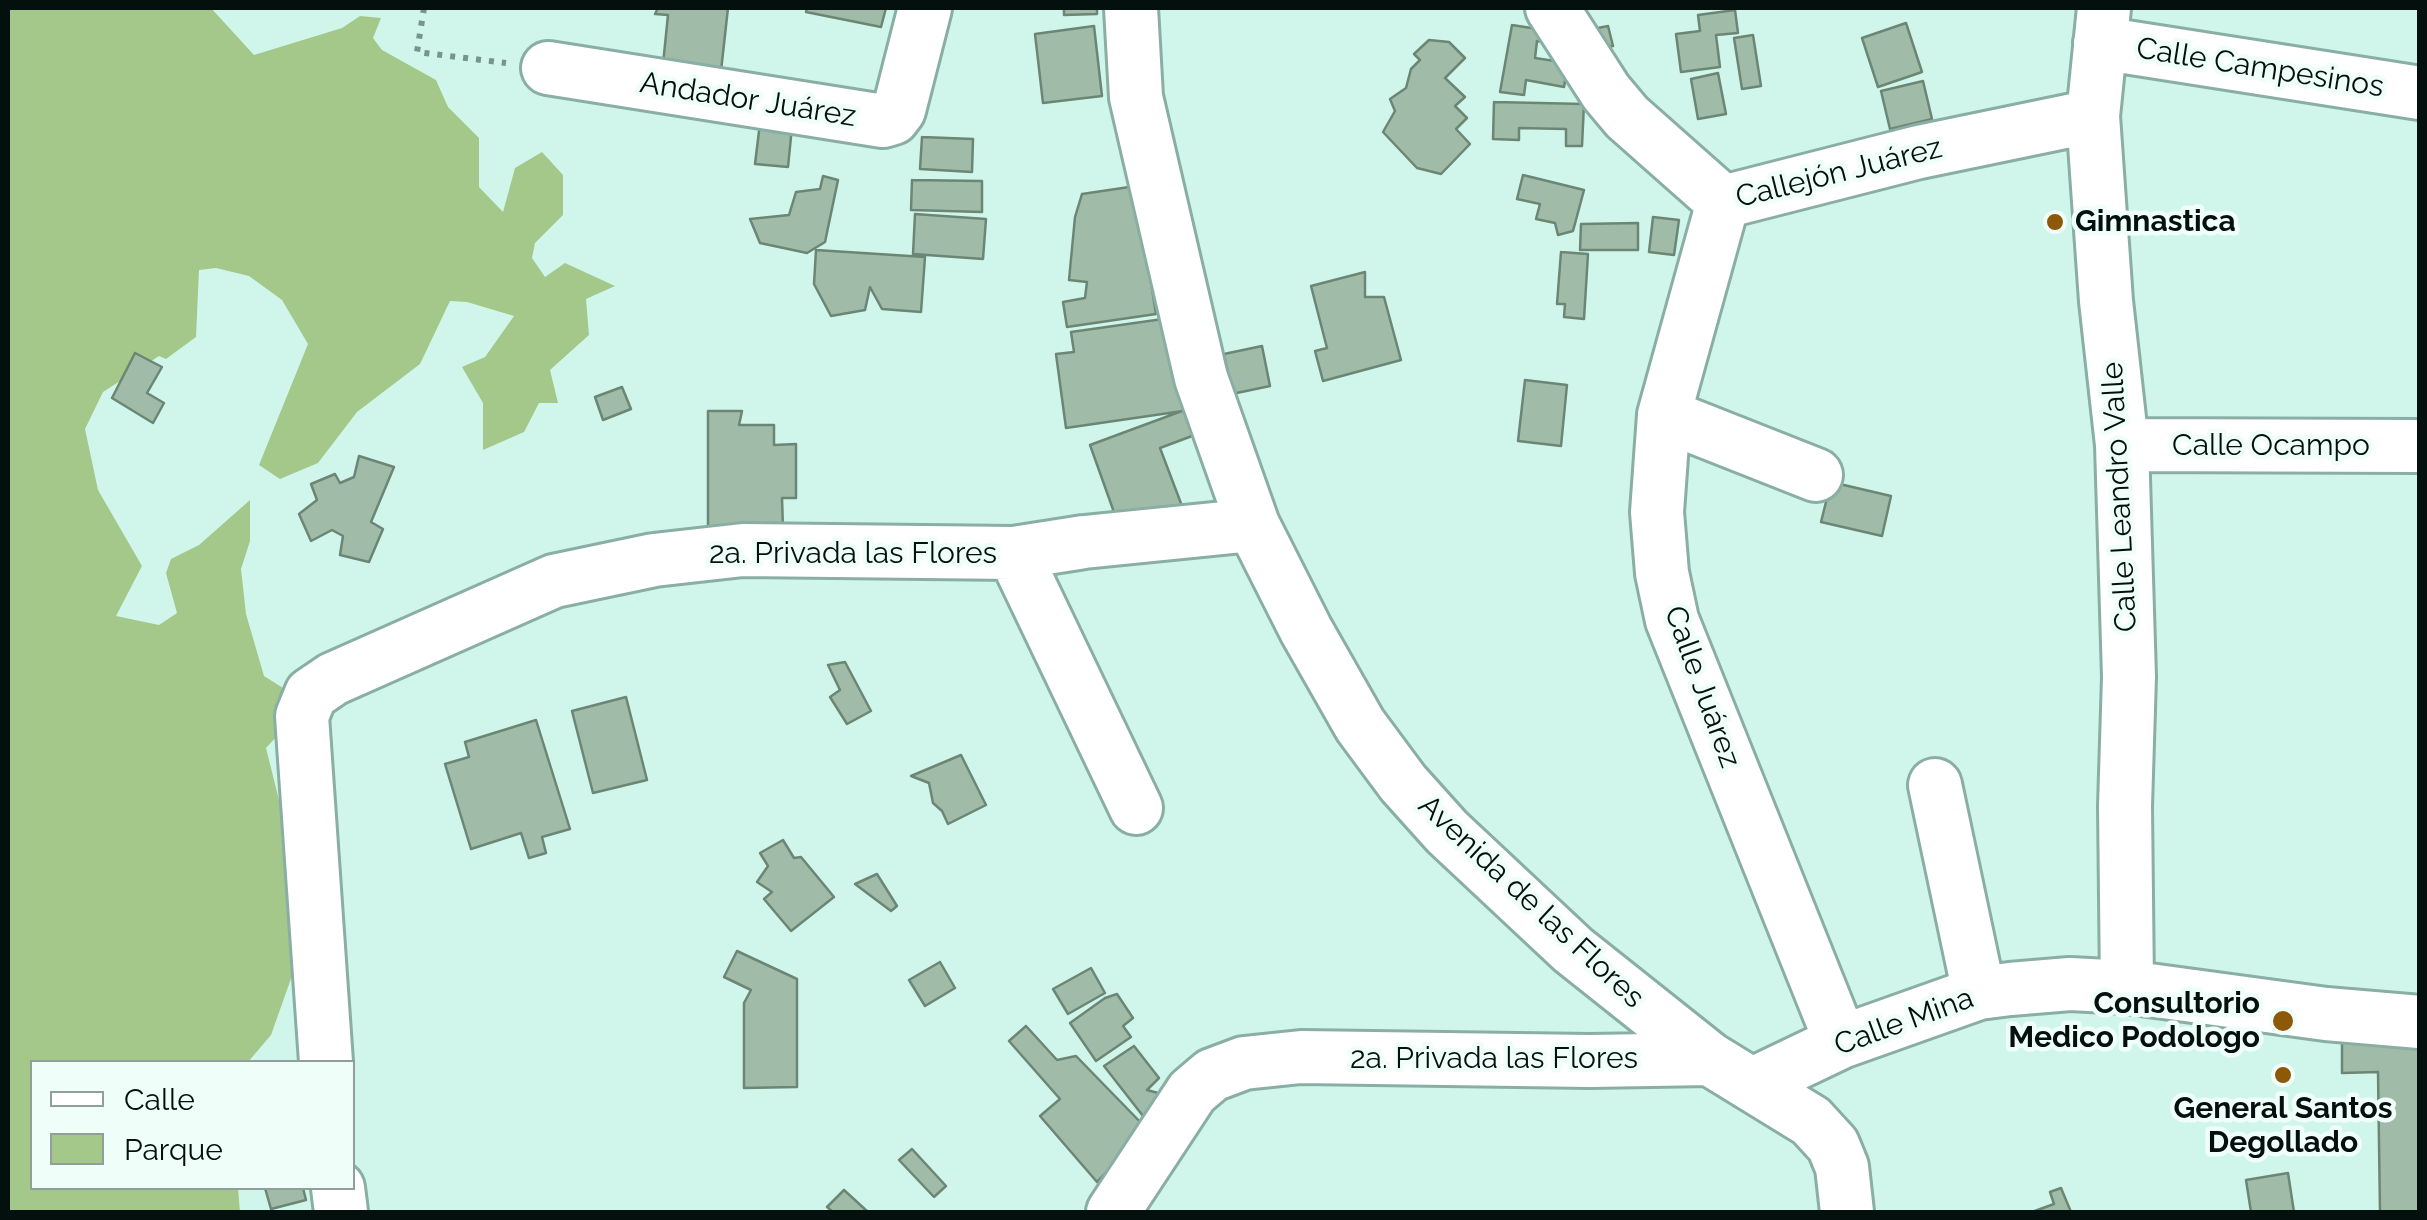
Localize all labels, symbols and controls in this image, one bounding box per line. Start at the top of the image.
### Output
street label: Calle Campesinos [2134,31,2386,105]
street label: Andador Juárez [637,65,859,135]
street label: Callejón Juárez [1732,130,1946,216]
place label: Gimnastica [2075,204,2236,240]
marker: Gimnastica [2044,211,2066,233]
street label: Calle Leandro Valle [2095,361,2145,633]
street label: Calle Ocampo [2172,428,2370,464]
street label: 2a. Privada las Flores [709,536,997,572]
street label: Calle Juárez [1656,601,1748,773]
street label: Avenida de las Flores [1411,788,1651,1016]
street label: Calle Mina [1830,980,1978,1064]
place label: Consultorio Medico Podologo [2008,986,2260,1056]
marker: Consultorio Medico Podologo [2270,1008,2296,1034]
street label: 2a. Privada las Flores [1350,1041,1638,1077]
legend [30,1060,355,1190]
marker: General Santos Degollado [2272,1064,2294,1086]
text: Calle [124,1082,195,1117]
place label: General Santos Degollado [2173,1091,2393,1162]
text: Parque [124,1132,223,1167]

